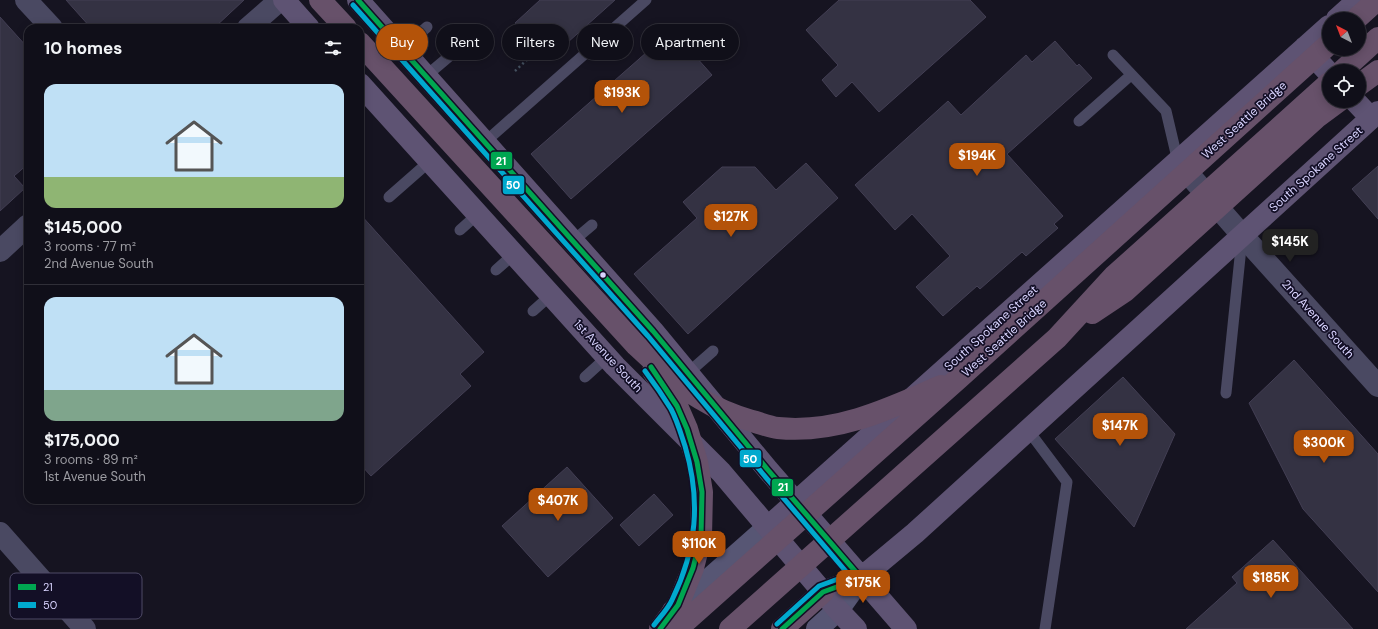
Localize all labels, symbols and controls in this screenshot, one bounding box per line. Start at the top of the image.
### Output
north arrow [1322,12,1366,56]
map controls [1322,12,1366,108]
chip: Buy [376,24,428,60]
chip: Rent [436,24,494,60]
chip: Filters [502,24,569,60]
chip: New [577,24,633,60]
chip: Apartment [641,24,739,60]
text: 10 homes [44,37,122,59]
icon: filters [322,37,344,59]
button: locate [1322,64,1366,108]
street label: West Seattle Bridge [1198,77,1290,162]
pin: $193K [594,80,650,114]
text: $193K [603,84,641,101]
icon: home [158,110,230,182]
street label: South Spokane Street [1266,122,1366,215]
pin: $194K [949,143,1005,177]
text: $194K [958,147,996,164]
line badge: 21 [490,151,513,170]
text: 21 [496,154,506,168]
line badge: 50 [502,175,525,195]
text: 50 [506,178,521,192]
pin: $127K [703,204,759,238]
text: $127K [713,208,749,225]
text: $145,000 [44,216,122,238]
pin: $145K [1262,229,1318,263]
text: $145K [1271,233,1309,250]
text: 3 rooms · 77 m² [44,238,136,255]
text: 2nd Avenue South [44,255,153,272]
unlabelled marker [598,270,608,280]
street label: 2nd Avenue South [1278,276,1358,362]
street label: South Spokane Street [941,281,1041,374]
street label: West Seattle Bridge [958,295,1050,380]
street label: 1st Avenue South [570,316,646,396]
icon: home [158,323,230,395]
pin: $147K [1092,413,1148,447]
text: $147K [1102,417,1138,434]
text: $175,000 [44,429,120,451]
pin: $300K [1296,430,1352,464]
text: $300K [1303,434,1345,451]
line badge: 50 [739,449,762,468]
text: 3 rooms · 89 m² [44,451,138,468]
text: 50 [743,452,758,466]
text: 1st Avenue South [44,468,146,485]
line badge: 21 [771,478,794,497]
text: 21 [778,480,788,494]
pin: $407K [530,488,586,522]
text: $407K [538,492,578,509]
pin: $110K [671,531,727,565]
text: $110K [682,535,716,552]
pin: $185K [1243,565,1299,599]
text: $185K [1252,569,1290,586]
pin: $175K [835,570,891,604]
legend [10,573,142,619]
text: $175K [845,574,881,591]
text: 21 [43,580,53,594]
text: 50 [43,598,57,612]

